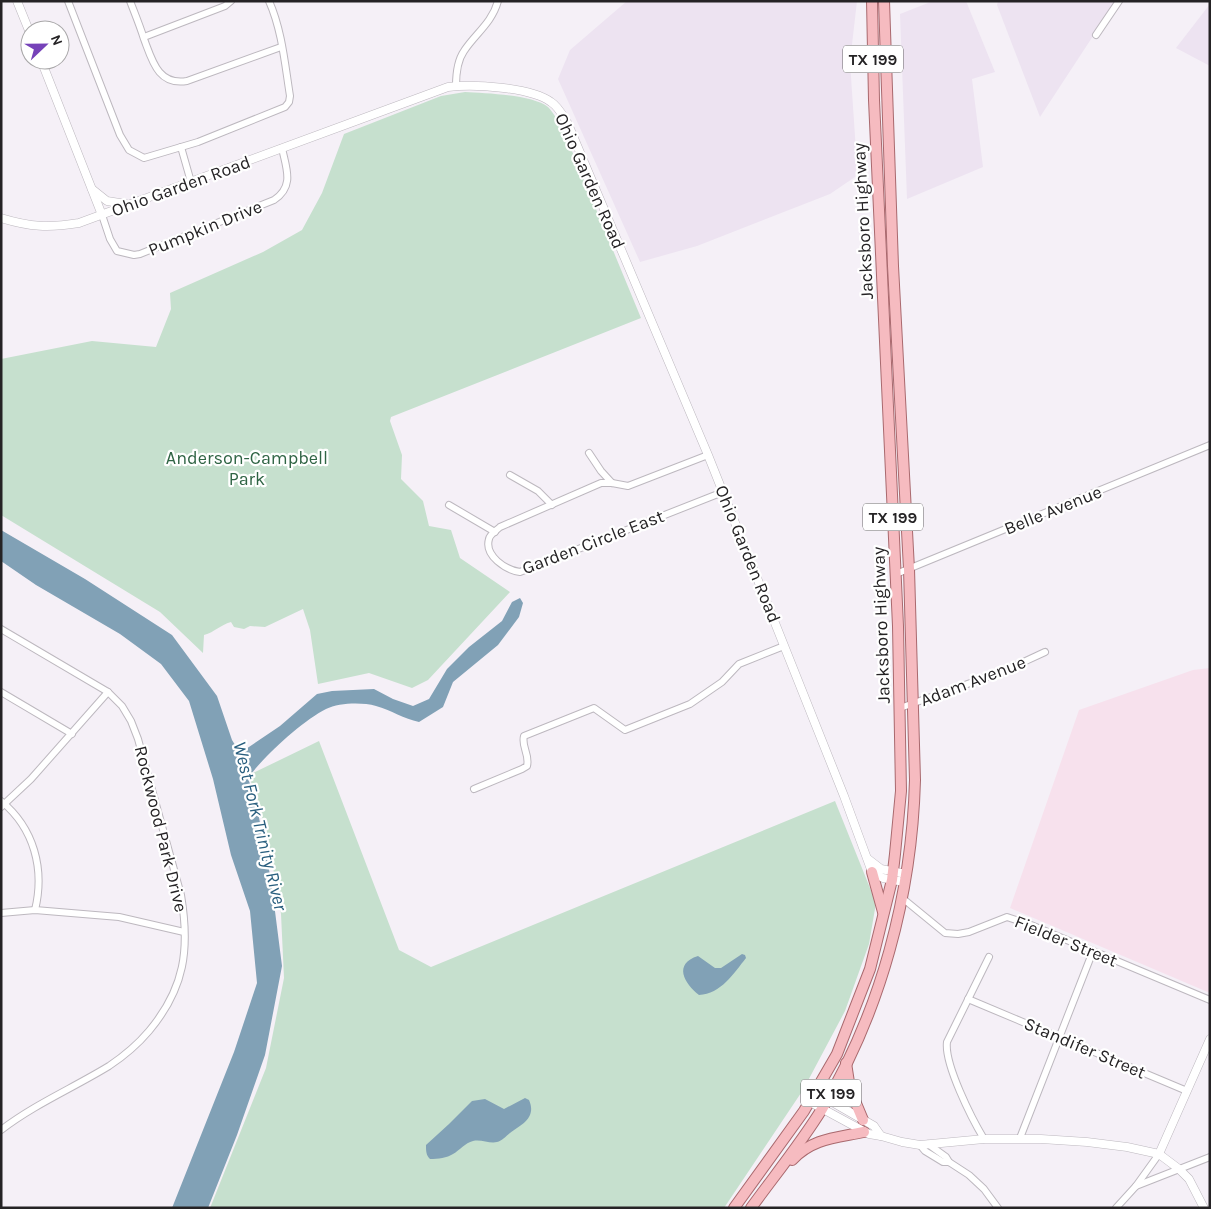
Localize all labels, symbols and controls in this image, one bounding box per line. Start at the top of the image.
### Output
north arrow [20,20,70,70]
text: N [47,32,66,48]
road number: TX 199 [843,46,903,72]
street label: Ohio Garden Road [550,110,630,252]
street label: Jacksboro Highway [848,141,878,300]
street label: Ohio Garden Road [108,151,254,221]
street label: Pumpkin Drive [145,195,265,261]
park label: Anderson-Campbell Park [166,447,328,490]
street label: Belle Avenue [1001,480,1105,540]
street label: Ohio Garden Road [710,482,786,626]
road number: TX 199 [863,504,923,530]
street label: Garden Circle East [519,505,667,579]
street label: Jacksboro Highway [867,546,895,704]
street label: Adam Avenue [917,651,1029,711]
water label: West Fork Trinity River [228,739,292,914]
street label: Rockwood Park Drive [130,743,192,915]
street label: Fielder Street [1011,910,1121,972]
street label: Standifer Street [1021,1012,1149,1084]
road number: TX 199 [801,1080,861,1106]

